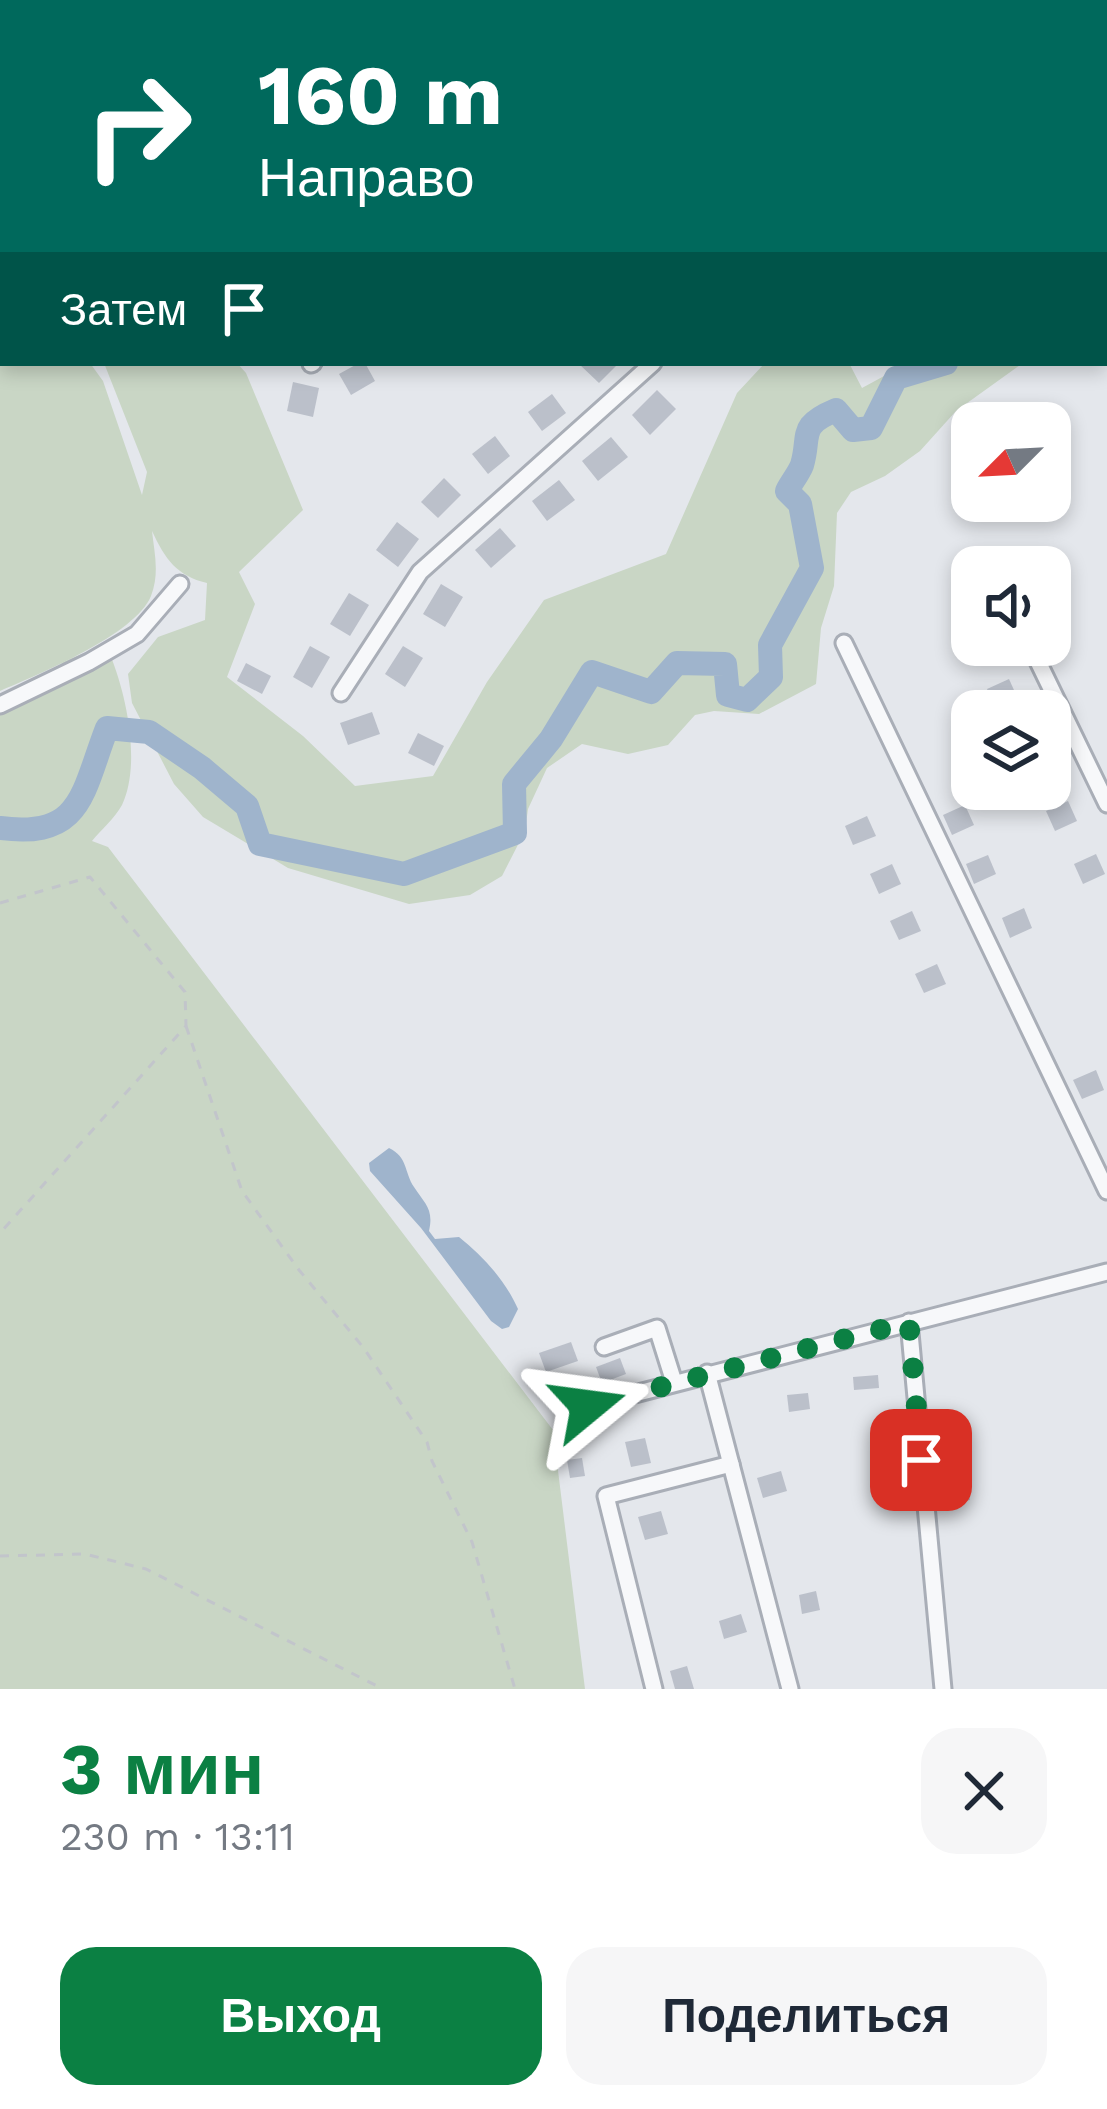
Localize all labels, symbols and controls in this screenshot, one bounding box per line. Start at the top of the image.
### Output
text: 160 m [258,46,503,144]
icon: right [60,48,216,204]
text: Направо [258,146,474,209]
icon: arrive [211,276,277,342]
text: Затем [60,283,187,336]
north arrow [951,402,1071,522]
map controls [951,402,1071,810]
button: sound [951,546,1071,666]
button: layers [951,690,1071,810]
position arrow [525,1343,651,1469]
pin [870,1409,972,1511]
icon: arrive [888,1427,954,1493]
text: 3 мин [60,1727,264,1811]
button: close [921,1728,1047,1854]
text: 230 m · 13:11 [60,1814,295,1859]
button: Выход [60,1947,542,2085]
button: Поделиться [566,1947,1047,2085]

